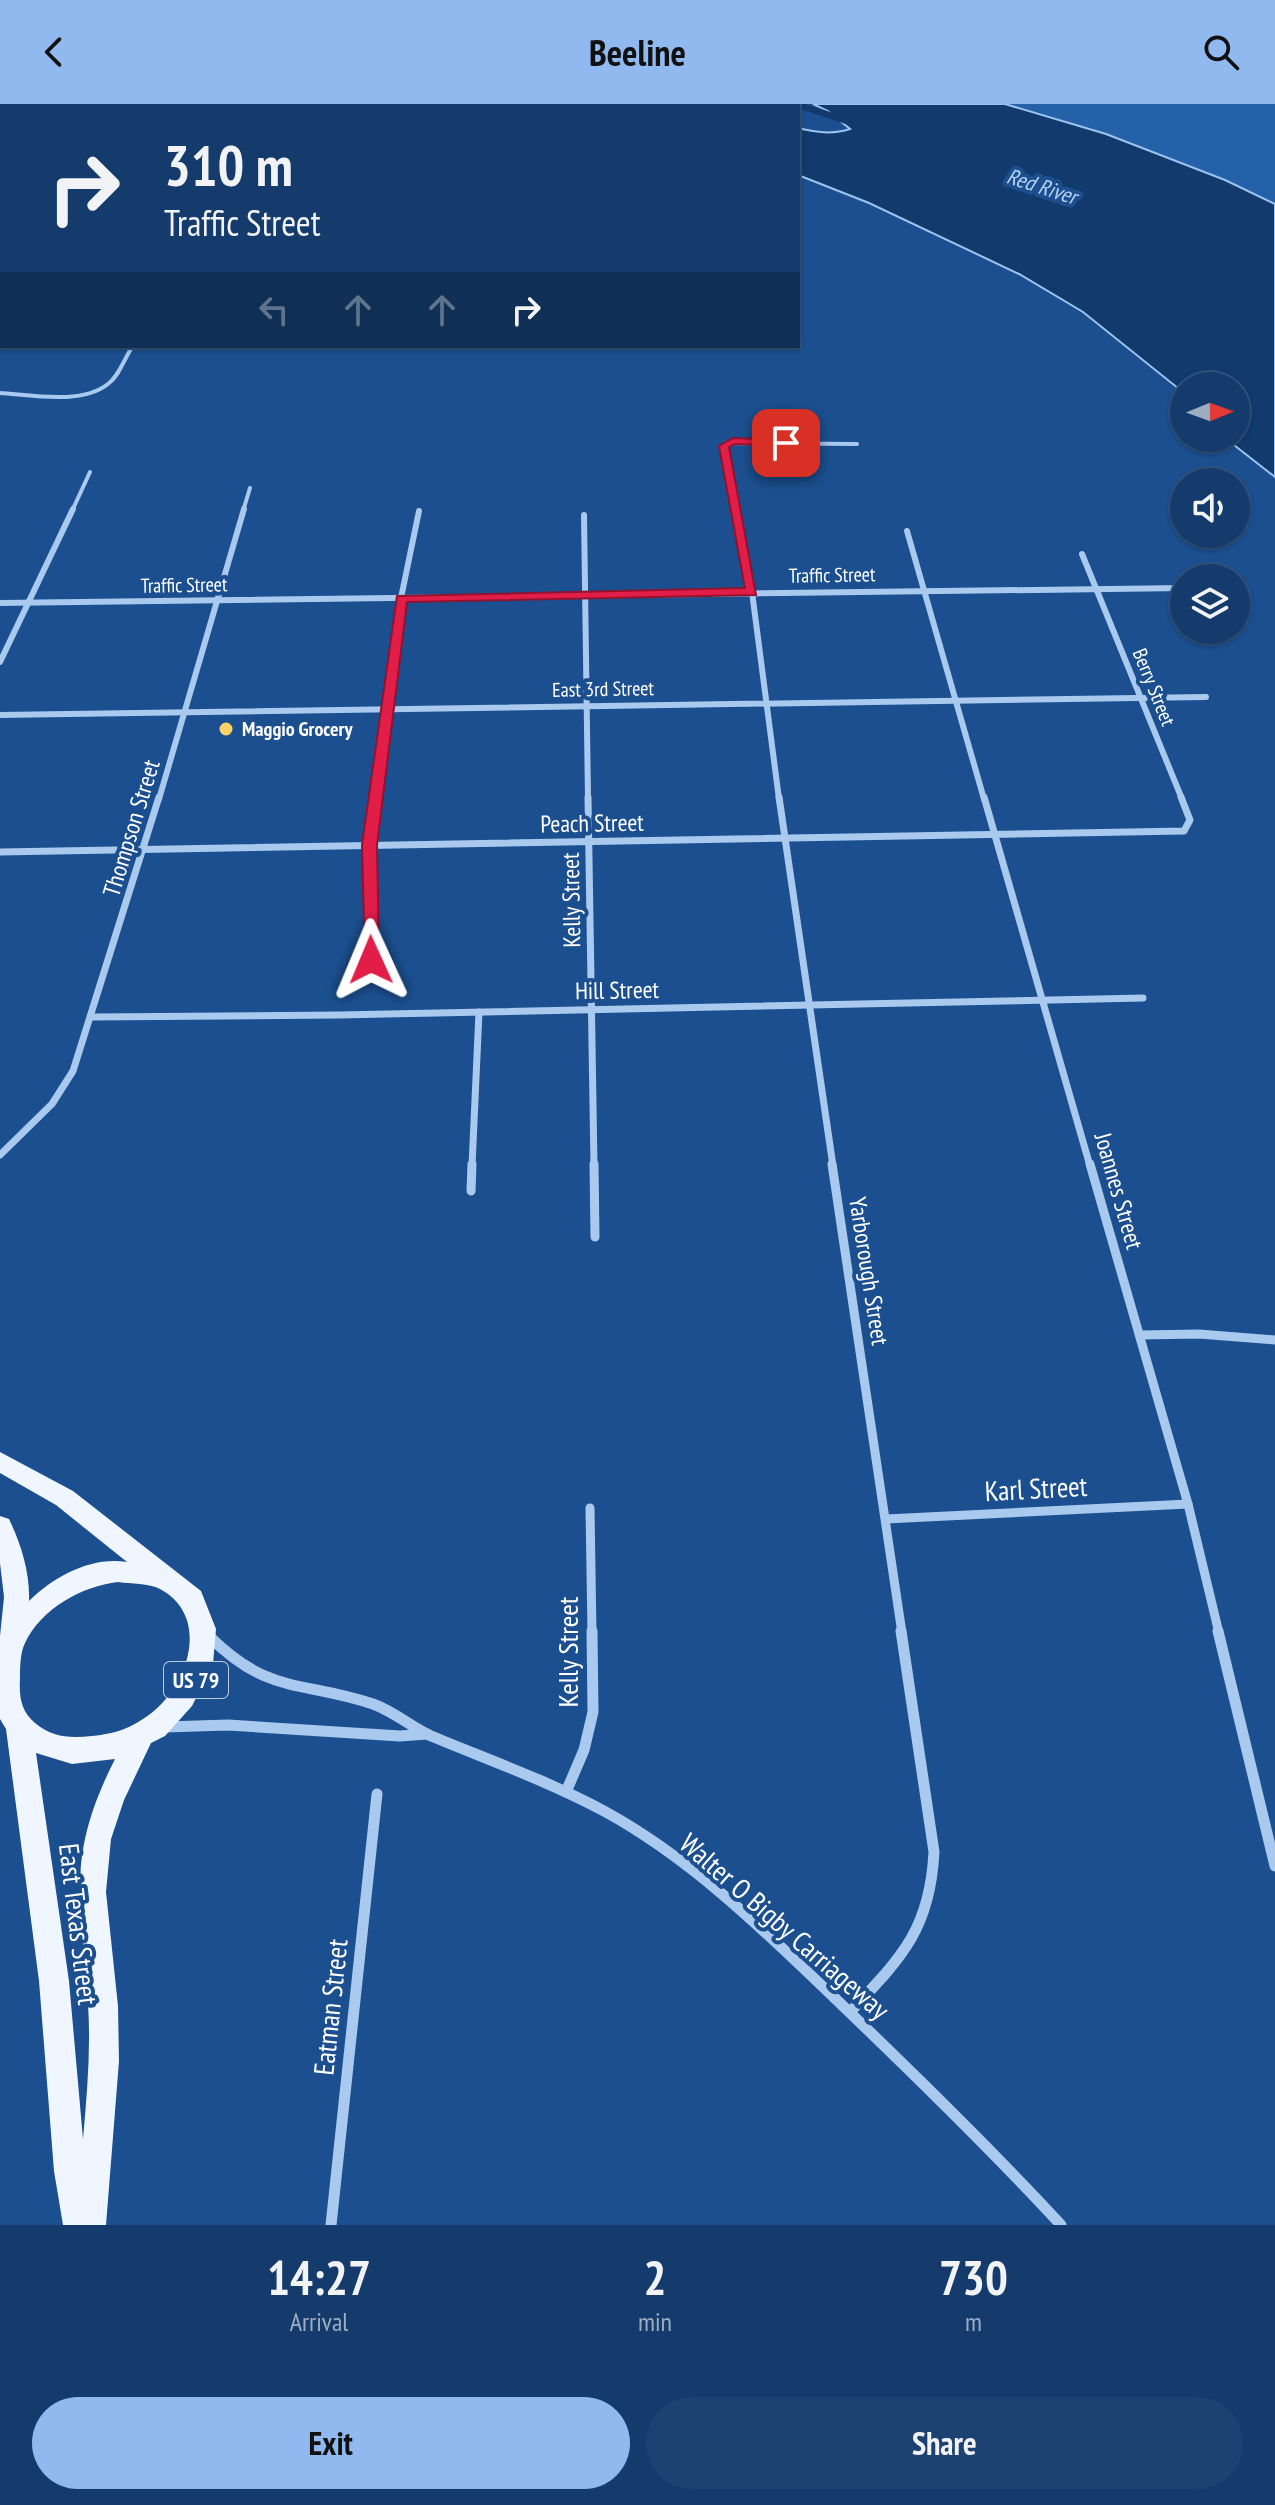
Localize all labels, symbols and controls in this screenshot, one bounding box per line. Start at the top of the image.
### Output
text: Beeline [589,29,686,76]
icon: back [32,30,76,74]
icon: search [1199,30,1243,74]
text: 310 m [164,129,293,201]
icon: right [32,136,136,240]
water label: Red River [1003,162,1083,211]
text: Traffic Street [164,199,321,246]
icon: left [252,288,296,332]
icon: ahead [336,288,380,332]
icon: ahead [420,288,464,332]
icon: right [504,288,548,332]
north arrow [1170,372,1250,452]
map controls [1170,372,1250,644]
pin [752,409,820,477]
icon: arrive [764,421,808,465]
button: sound [1170,468,1250,548]
street label: Traffic Street [788,561,876,589]
button: layers [1170,564,1250,644]
street label: Traffic Street [140,571,228,599]
street label: Berry Street [1127,644,1181,730]
street label: East 3rd Street [552,675,655,703]
place label: Maggio Grocery [242,716,353,742]
marker: Maggio Grocery [217,720,235,738]
street label: Thompson Street [95,755,167,900]
street label: Peach Street [540,807,644,839]
street label: Kelly Street [555,852,587,948]
position arrow [329,918,413,1002]
street label: Hill Street [575,974,660,1006]
street label: Joannes Street [1087,1128,1150,1253]
street label: Yarborough Street [842,1195,896,1348]
street label: Karl Street [984,1467,1088,1509]
street label: Kelly Street [549,1596,586,1707]
road number: US 79 [164,1662,228,1698]
street label: Walter O Bigby Carriageway [672,1825,898,2028]
street label: East Texas Street [51,1841,107,2007]
street label: Eatman Street [304,1937,356,2077]
text: 14:27 [267,2246,371,2308]
text: 2 [644,2246,666,2308]
text: 730 [939,2246,1008,2308]
text: Arrival [290,2305,348,2338]
text: min [638,2305,672,2338]
text: m [965,2305,982,2338]
button: Exit [32,2397,630,2489]
button: Share [646,2397,1243,2489]

